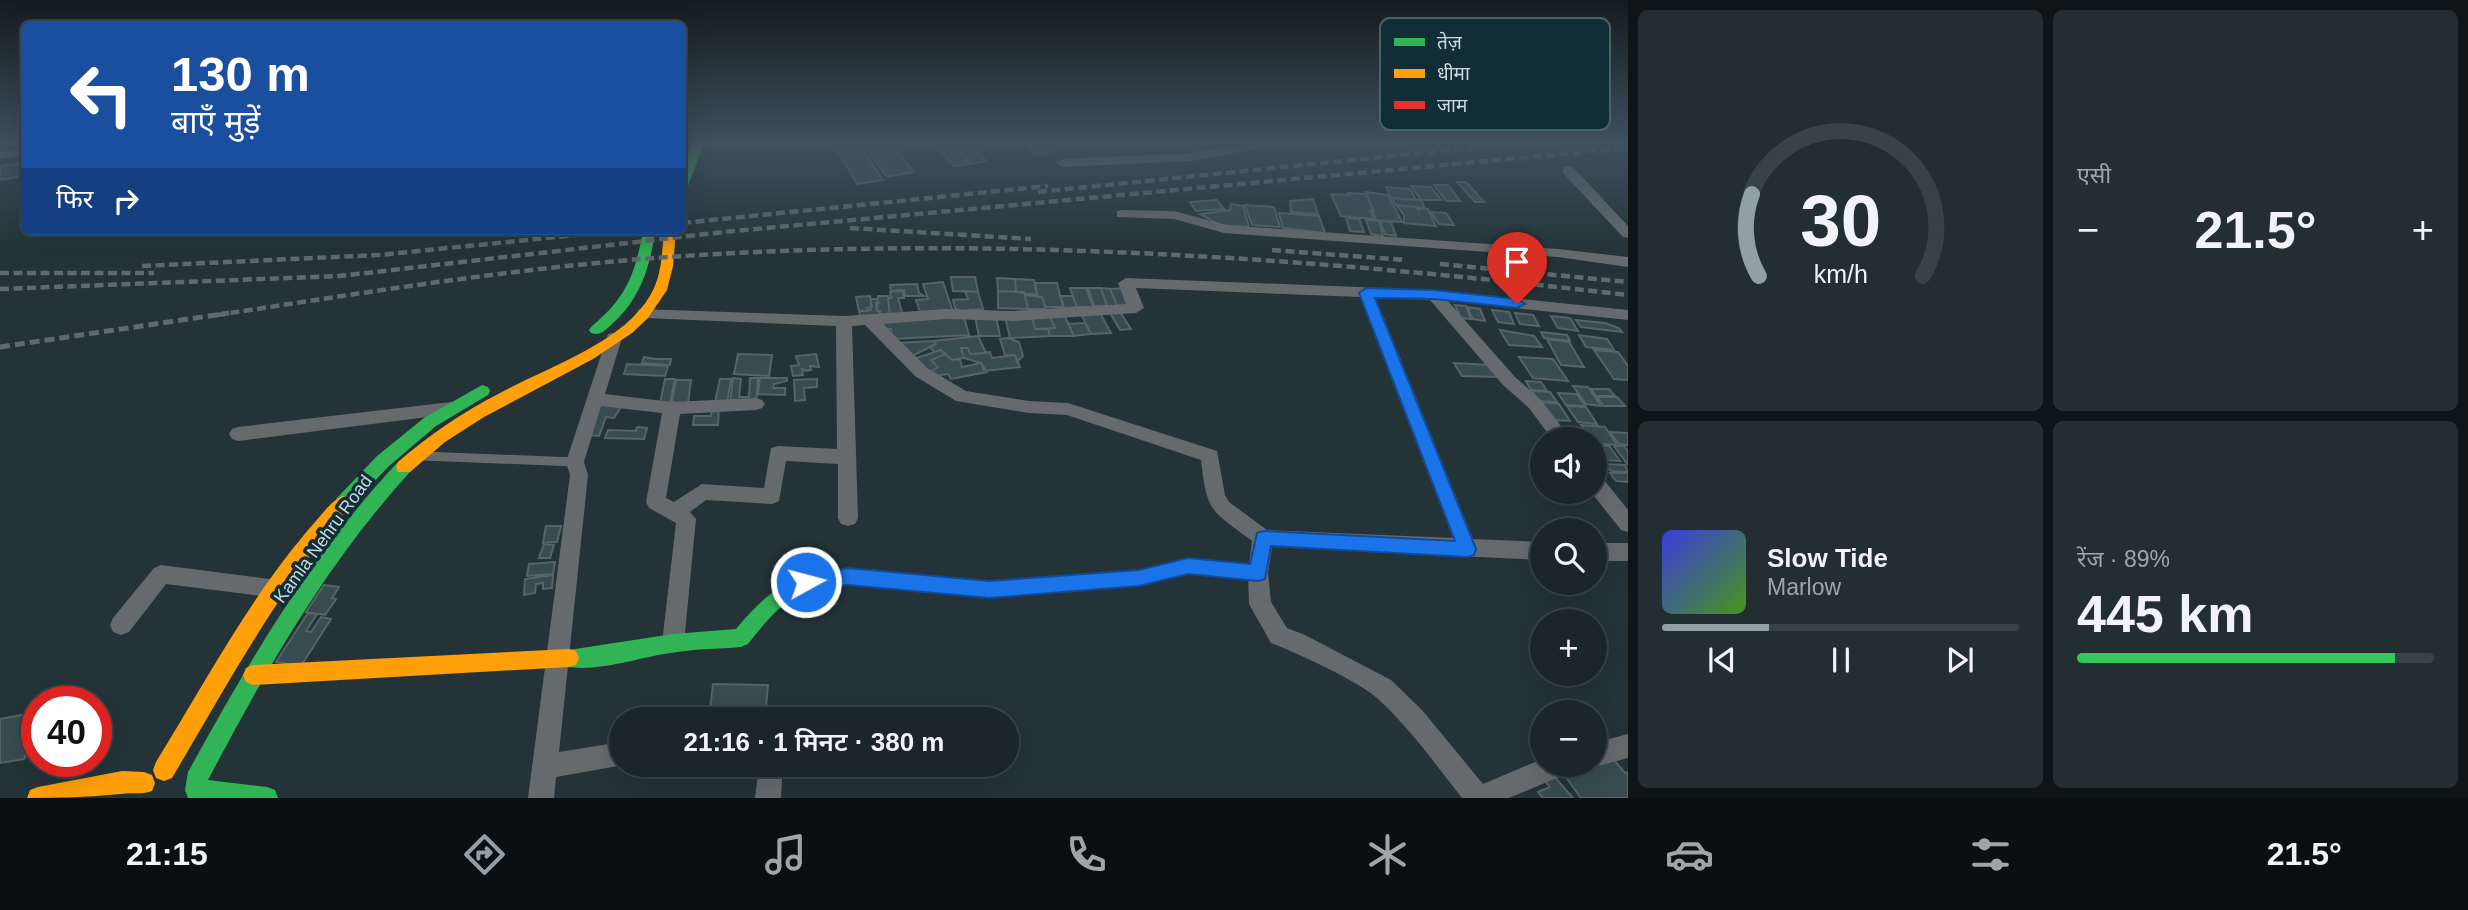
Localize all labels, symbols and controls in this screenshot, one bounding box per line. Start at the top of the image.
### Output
legend [1380,18,1610,130]
text: तेज़ [1437,31,1463,53]
text: 130 m [171,47,310,101]
icon: left [56,49,147,140]
text: धीमा [1437,63,1471,84]
text: जाम [1437,95,1468,116]
text: बाएँ मुड़ें [171,104,260,140]
text: एसी [2077,162,2111,188]
text: 30 [1800,181,1881,262]
icon: right [107,182,145,220]
text: फिर [56,184,93,214]
text: 21.5° [2194,201,2317,259]
text: − [2077,209,2099,251]
text: + [2412,209,2434,251]
pin [1487,232,1547,304]
icon: arrive [1498,243,1536,281]
text: km/h [1813,260,1868,288]
map controls [1530,427,1607,777]
button: sound [1530,427,1607,504]
street label: Kamla Nehru Road [270,471,376,607]
button: search [1530,518,1607,595]
text: Slow Tide [1767,543,1888,573]
position arrow [769,545,843,619]
text: रेंज · 89% [2077,546,2170,572]
text: Marlow [1767,574,1841,600]
text: 445 km [2077,585,2253,643]
button: + [1530,609,1607,686]
icon: previous [1703,641,1741,679]
icon: pause [1822,641,1860,679]
icon: next [1941,641,1979,679]
speed limit sign: 40 [21,686,112,777]
button: − [1530,700,1607,777]
text: 21:16 · 1 मिनट · 380 m [684,727,944,757]
icon: directions [460,830,509,879]
icon: music [761,830,810,879]
icon: phone [1062,830,1111,879]
icon: climate [1363,830,1412,879]
icon: car [1665,830,1714,879]
icon: filters [1966,830,2015,879]
text: 21:15 [126,836,208,872]
text: 21.5° [2267,836,2342,872]

